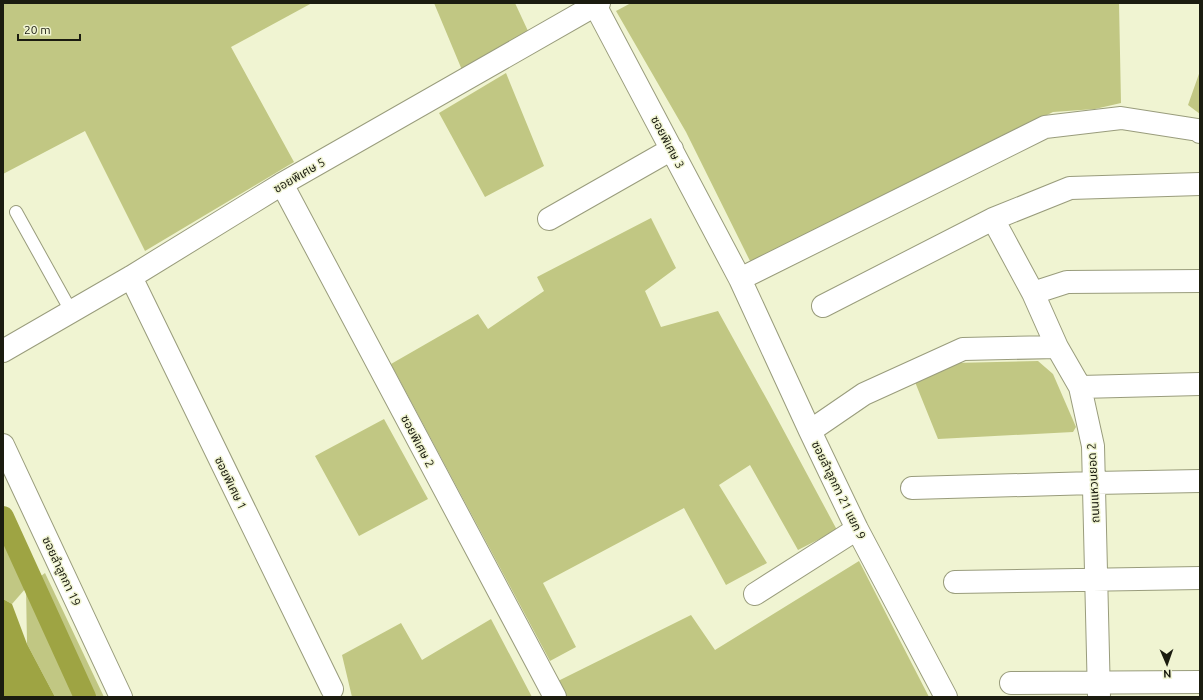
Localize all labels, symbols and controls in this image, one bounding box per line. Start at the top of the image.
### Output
scale bar [18,16,80,42]
text: 20 m [24,23,51,36]
street label: ซอยพิเศษ 3 [649,114,687,170]
street label: ซอยพิเศษ 5 [271,155,327,195]
street label: ซอยพิเศษ 2 [399,413,437,469]
street label: ซอยลำลูกกา 21 แยก 9 [809,439,868,542]
street label: ถนนแหวนยอด 2 [1084,443,1102,523]
street label: ซอยพิเศษ 1 [213,454,249,512]
street label: ซอยลำลูกกา 19 [39,534,84,608]
north arrow [1147,644,1187,684]
text: N [1163,668,1172,680]

